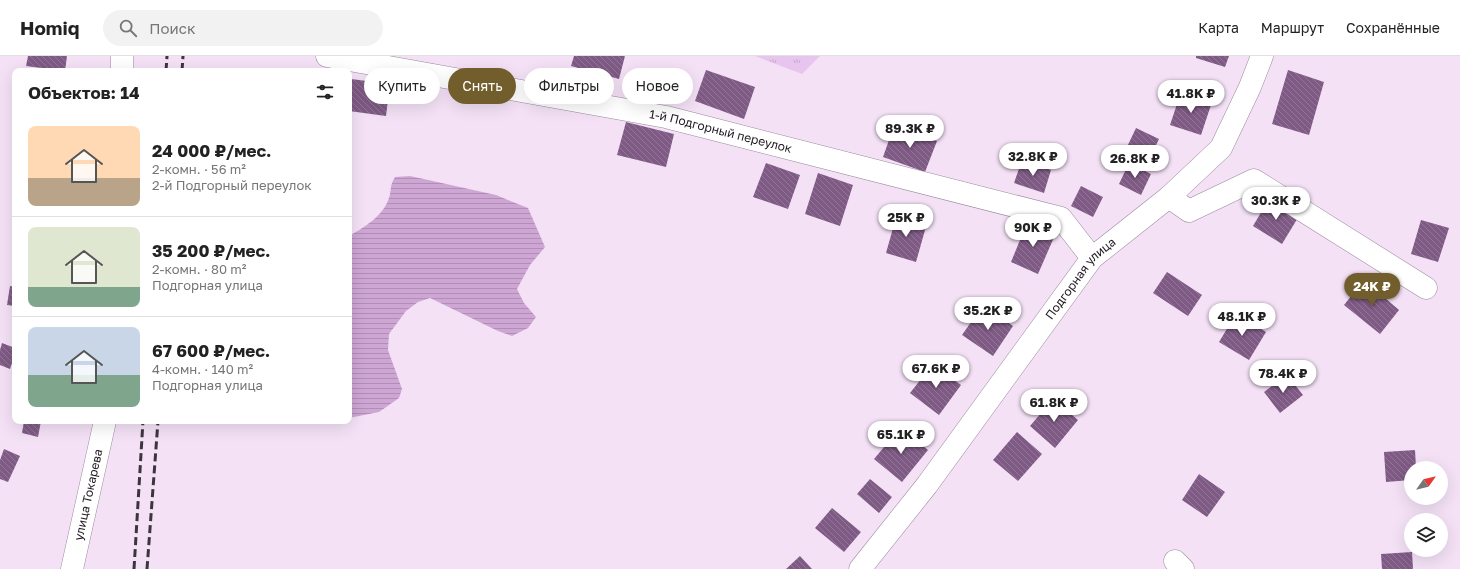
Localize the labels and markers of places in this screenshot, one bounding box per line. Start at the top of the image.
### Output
pin: 41.8K ₽ [1154,80,1228,114]
pin: 89.3K ₽ [873,115,947,149]
pin: 32.8K ₽ [996,143,1070,177]
pin: 26.8K ₽ [1098,145,1172,179]
pin: 30.3K ₽ [1239,187,1313,221]
pin: 25K ₽ [878,204,934,238]
pin: 90K ₽ [1005,214,1061,248]
pin: 24K ₽ [1344,273,1400,307]
pin: 35.2K ₽ [951,297,1025,331]
pin: 48.1K ₽ [1205,303,1279,337]
pin: 67.6K ₽ [899,355,973,389]
pin: 78.4K ₽ [1246,360,1320,394]
pin: 61.8K ₽ [1017,389,1091,423]
pin: 65.1K ₽ [864,421,938,455]

